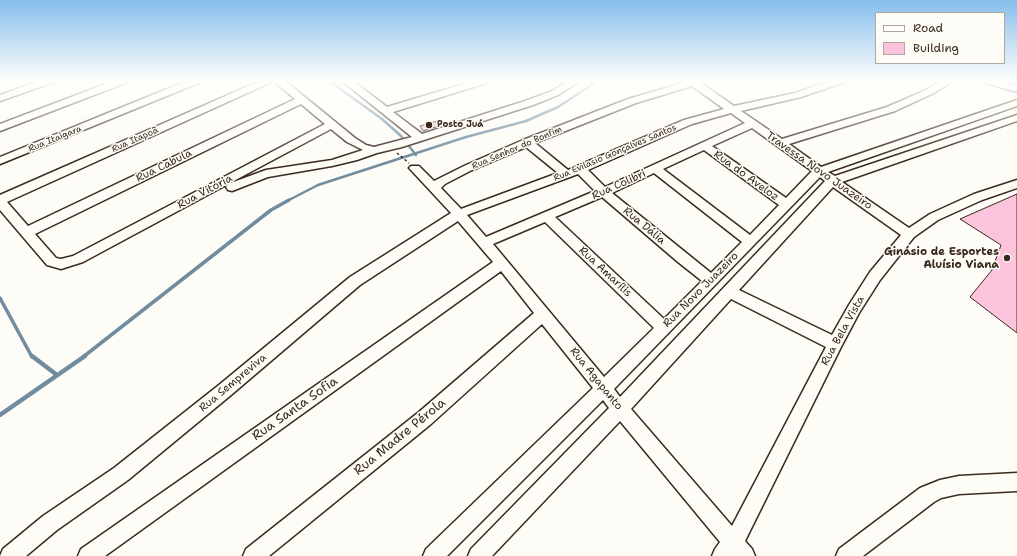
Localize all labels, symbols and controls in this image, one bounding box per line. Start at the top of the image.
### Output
legend [875,12,1005,64]
text: Road [913,20,943,36]
text: Building [913,40,959,56]
marker: Posto Juá [424,120,434,130]
place label: Posto Juá [437,120,484,130]
street label: Rua Evilasio Gonçalves Santos [552,122,678,184]
street label: Rua Itaigara [27,123,83,155]
street label: Rua Senhor do Bonfim [470,124,564,172]
street label: Rua Itapoã [110,125,160,155]
street label: Travessa Novo Juazeiro [763,129,875,213]
street label: Rua Cabula [134,147,194,185]
street label: Rua do Aveloz [711,148,781,204]
street label: Rua Colibri [590,167,648,203]
street label: Rua Vitória [175,172,235,212]
street label: Rua Dália [620,205,668,247]
street label: Rua Amarílis [576,244,634,300]
place label: Ginásio de Esportes Aluísio Viana [884,245,999,271]
street label: Rua Novo Juazeiro [661,250,741,330]
marker: Ginásio de Esportes Aluísio Viana [1002,253,1012,263]
street label: Rua Bela Vista [818,294,868,368]
street label: Rua Agapanto [567,345,625,413]
street label: Rua Sempreviva [197,351,269,415]
street label: Rua Santa Sofia [249,374,341,444]
street label: Rua Madre Pérola [351,395,449,479]

